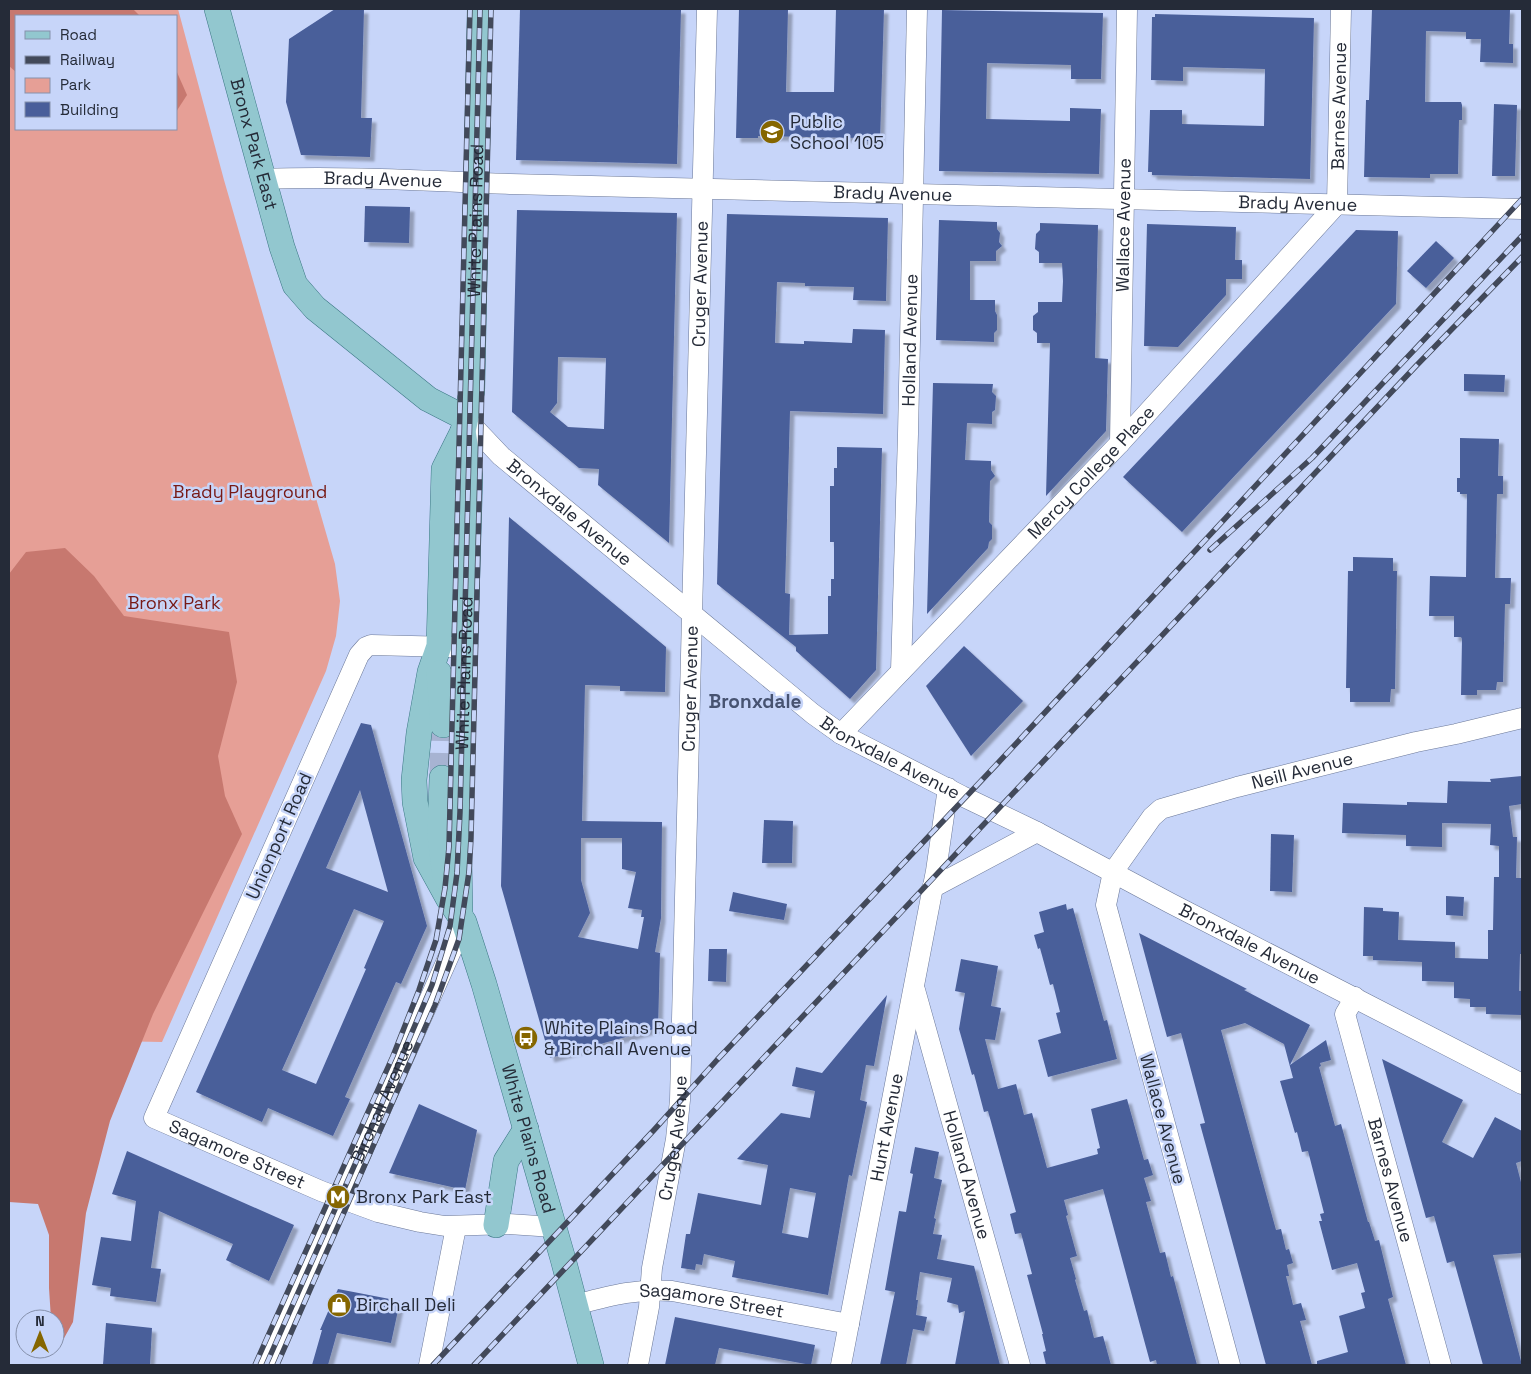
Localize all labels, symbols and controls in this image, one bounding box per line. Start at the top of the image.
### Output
legend [15,15,178,130]
text: Road [60,25,97,44]
street label: Barnes Avenue [1326,42,1351,170]
text: Railway [60,50,115,69]
text: Park [60,75,91,94]
street label: Bronx Park East [225,75,283,213]
text: Building [60,100,119,119]
place label: Public School 105 [790,110,884,154]
school or university icon: Public School 105 [759,119,785,145]
street label: White Plains Road [462,144,488,298]
street label: Wallace Avenue [1110,158,1136,292]
street label: Brady Avenue [323,166,443,192]
street label: Brady Avenue [833,180,953,206]
street label: Brady Avenue [1238,190,1357,216]
street label: Cruger Avenue [687,220,713,347]
street label: Holland Avenue [897,273,922,407]
street label: Mercy College Place [1022,401,1159,543]
street label: Bronxdale Avenue [502,454,637,571]
park label: Brady Playground [173,480,327,503]
park label: Bronx Park [127,591,221,614]
street label: White Plains Road [450,596,478,750]
street label: Cruger Avenue [677,625,703,752]
district label: Bronxdale [709,689,801,714]
street label: Bronxdale Avenue [816,711,964,804]
street label: Neill Avenue [1249,746,1355,794]
street label: Unionport Road [240,769,317,903]
street label: Bronxdale Avenue [1175,898,1324,989]
place label: White Plains Road & Birchall Avenue [544,1016,698,1060]
bus stop icon: White Plains Road & Birchall Avenue [513,1025,539,1051]
street label: Birchall Avenue [345,1036,418,1166]
street label: Wallace Avenue [1135,1051,1192,1187]
street label: White Plains Road [497,1061,561,1216]
street label: Hunt Avenue [865,1071,908,1183]
street label: Cruger Avenue [653,1075,692,1203]
street label: Holland Avenue [938,1108,996,1242]
street label: Sagamore Street [166,1114,309,1194]
street label: Barnes Avenue [1363,1115,1419,1245]
metro station icon: Bronx Park East [325,1184,351,1210]
place label: Bronx Park East [356,1185,492,1208]
street label: Sagamore Street [638,1278,786,1323]
shop icon: Birchall Deli [326,1292,352,1318]
place label: Birchall Deli [356,1293,456,1316]
north arrow [15,1309,65,1359]
text: N [35,1312,45,1330]

